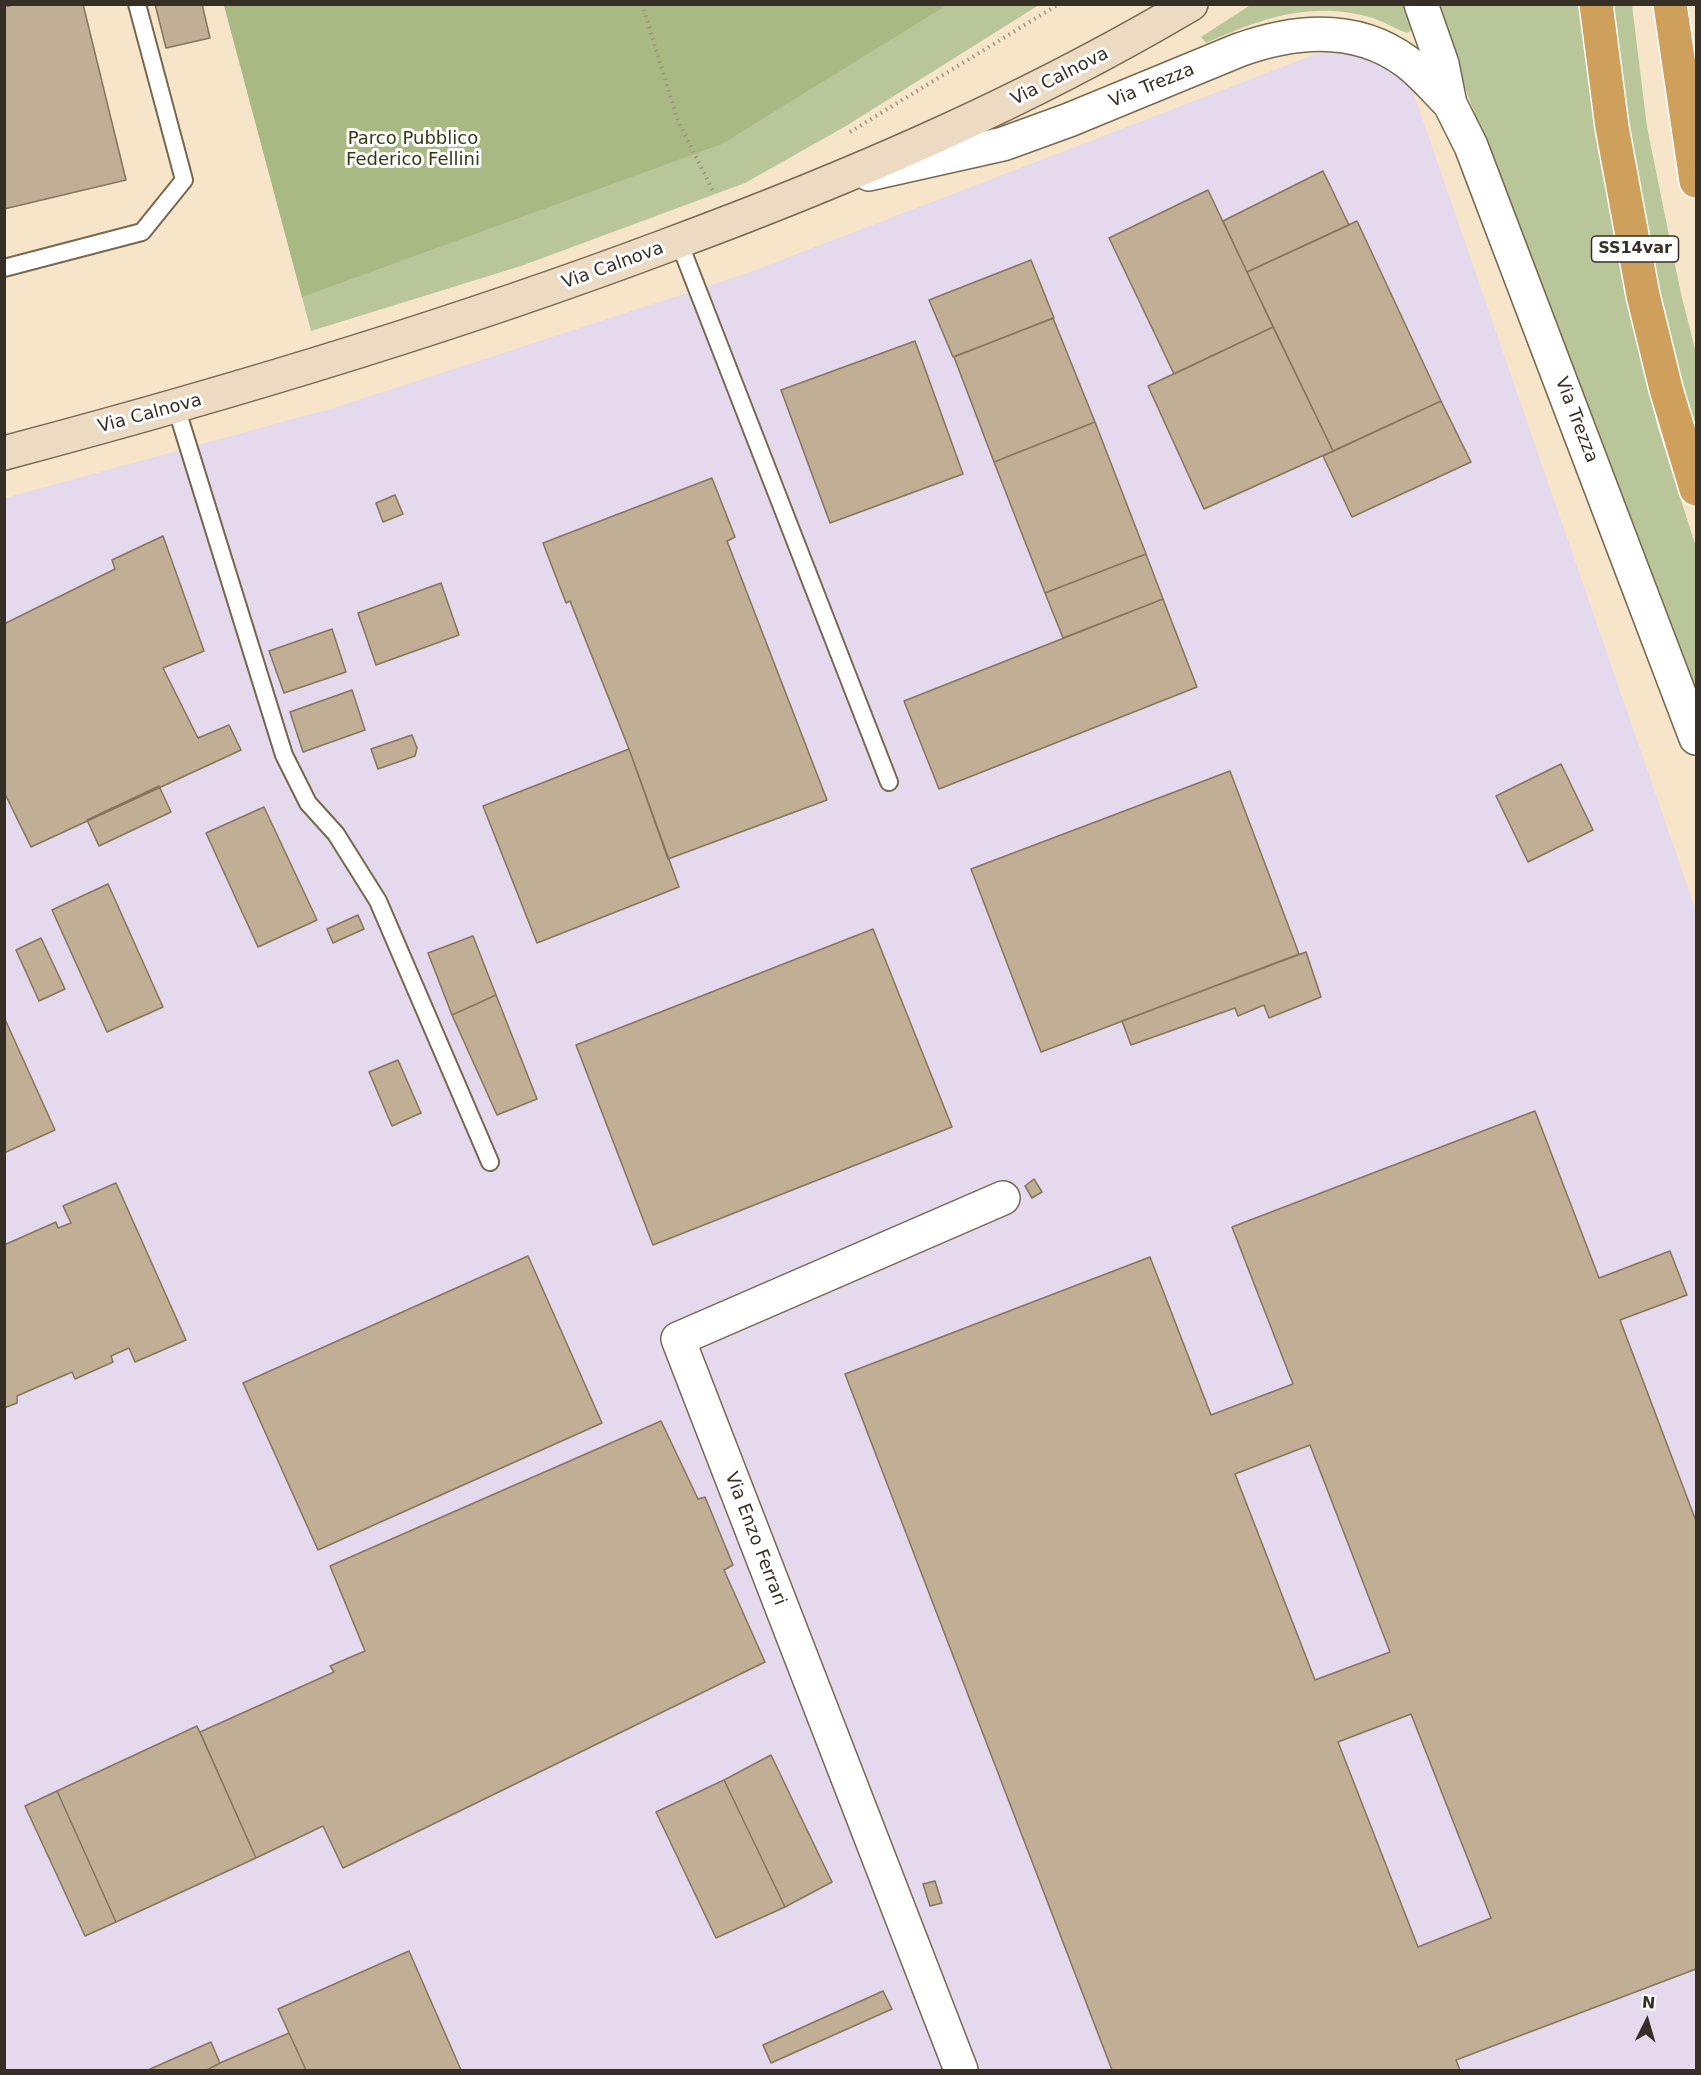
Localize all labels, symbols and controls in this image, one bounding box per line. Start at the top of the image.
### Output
street label: Via Calnova [1008,43,1112,111]
street label: Via Trezza [1106,59,1198,113]
park label: Parco Pubblico Federico Fellini [346,128,480,170]
road number: SS14var [1592,236,1678,262]
street label: Via Calnova [559,238,667,294]
street label: Via Trezza [1550,374,1602,466]
street label: Via Calnova [96,390,204,438]
street label: Via Enzo Ferrari [720,1469,790,1609]
north arrow [1617,1991,1677,2051]
text: N [1641,1993,1656,2013]

